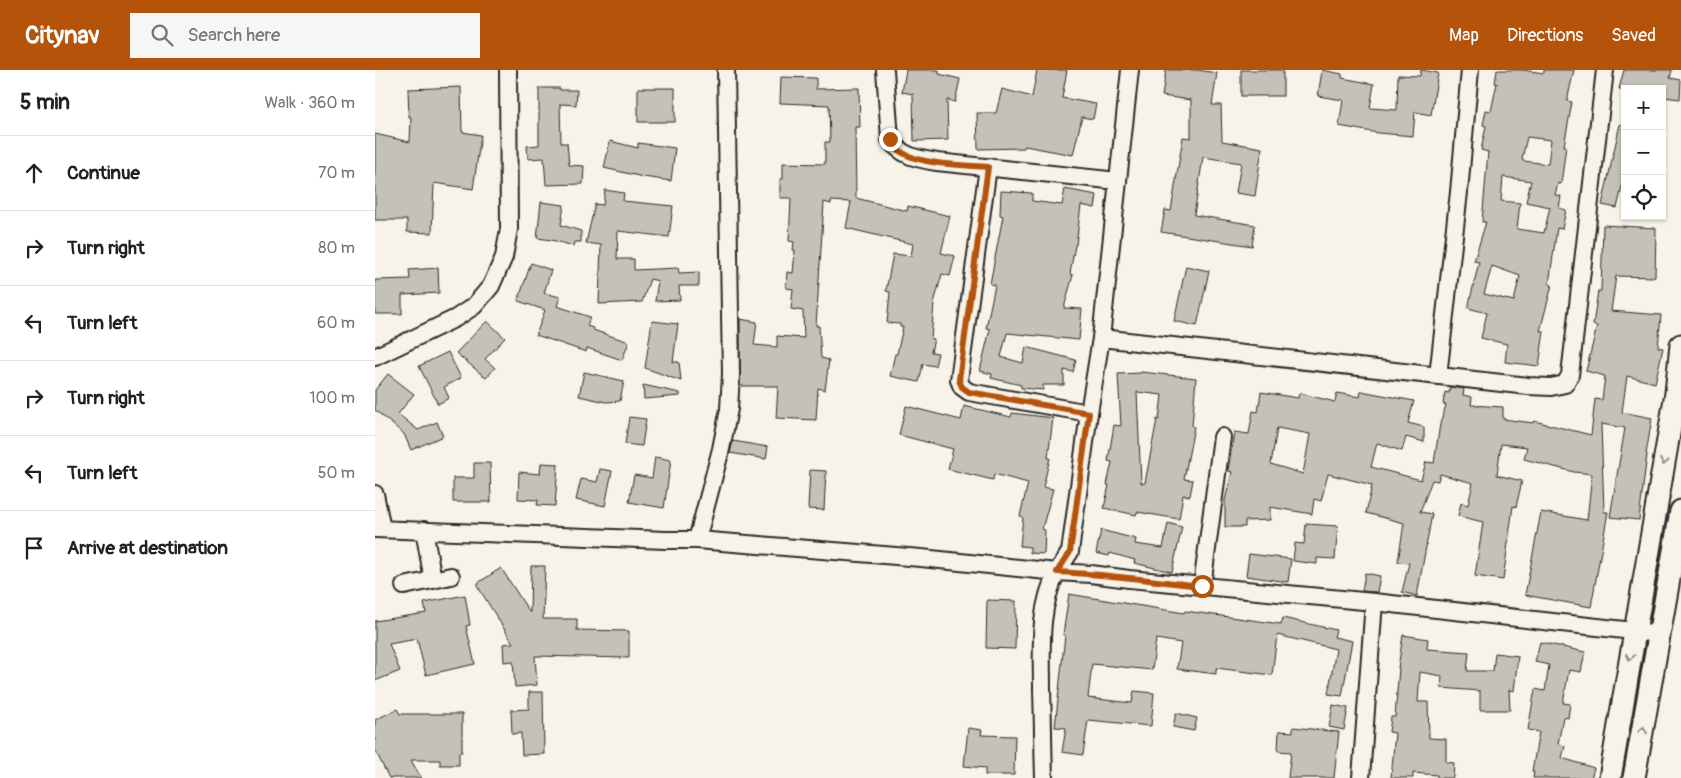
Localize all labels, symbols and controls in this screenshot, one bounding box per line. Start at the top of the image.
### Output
search box [130,13,480,58]
text: Citynav [25,21,100,50]
icon: search [148,21,176,49]
text: Search here [188,23,280,47]
text: Map [1449,24,1479,47]
text: Directions [1507,24,1583,47]
text: Saved [1611,24,1656,47]
map controls [1621,85,1666,220]
button: + [1621,85,1666,130]
text: 5 min [20,89,70,116]
text: Walk · 360 m [264,93,355,113]
route end [879,128,902,151]
button: − [1621,130,1666,175]
icon: ahead [20,159,48,187]
text: Continue [67,161,140,185]
text: 70 m [318,163,355,183]
button: locate [1621,175,1666,220]
icon: right [20,234,48,262]
text: Turn right [67,236,145,260]
text: 80 m [318,238,355,258]
icon: left [20,309,48,337]
text: Turn left [67,311,137,335]
text: 60 m [317,313,355,333]
icon: right [20,384,48,412]
text: Turn right [67,386,145,410]
text: 100 m [309,388,355,408]
one-way arrow [1660,458,1670,466]
icon: left [20,459,48,487]
text: Turn left [67,461,137,485]
text: 50 m [318,463,355,483]
icon: arrive [20,534,48,562]
text: Arrive at destination [67,536,228,560]
route start [1191,575,1214,598]
one-way arrow [1626,652,1636,661]
one-way arrow [1637,726,1647,734]

